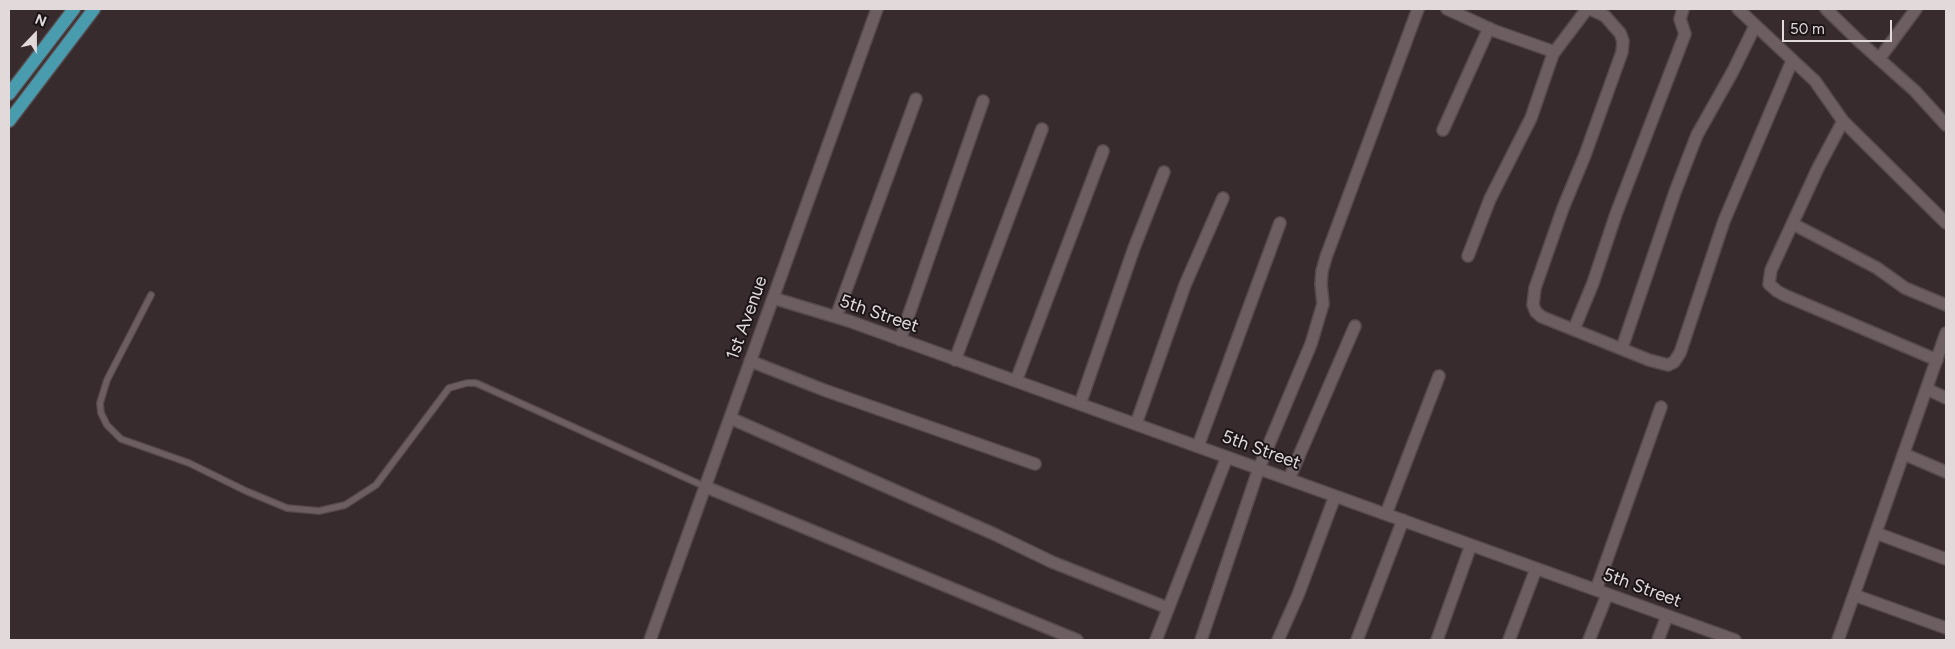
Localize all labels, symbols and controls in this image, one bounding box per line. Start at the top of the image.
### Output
north arrow [10,10,60,60]
scale bar [1785,10,1895,42]
text: N [33,11,49,31]
text: 50 m [1790,20,1825,38]
street label: 1st Avenue [722,273,772,363]
street label: 5th Street [837,290,921,338]
street label: 5th Street [1219,426,1303,474]
street label: 5th Street [1600,564,1684,612]

